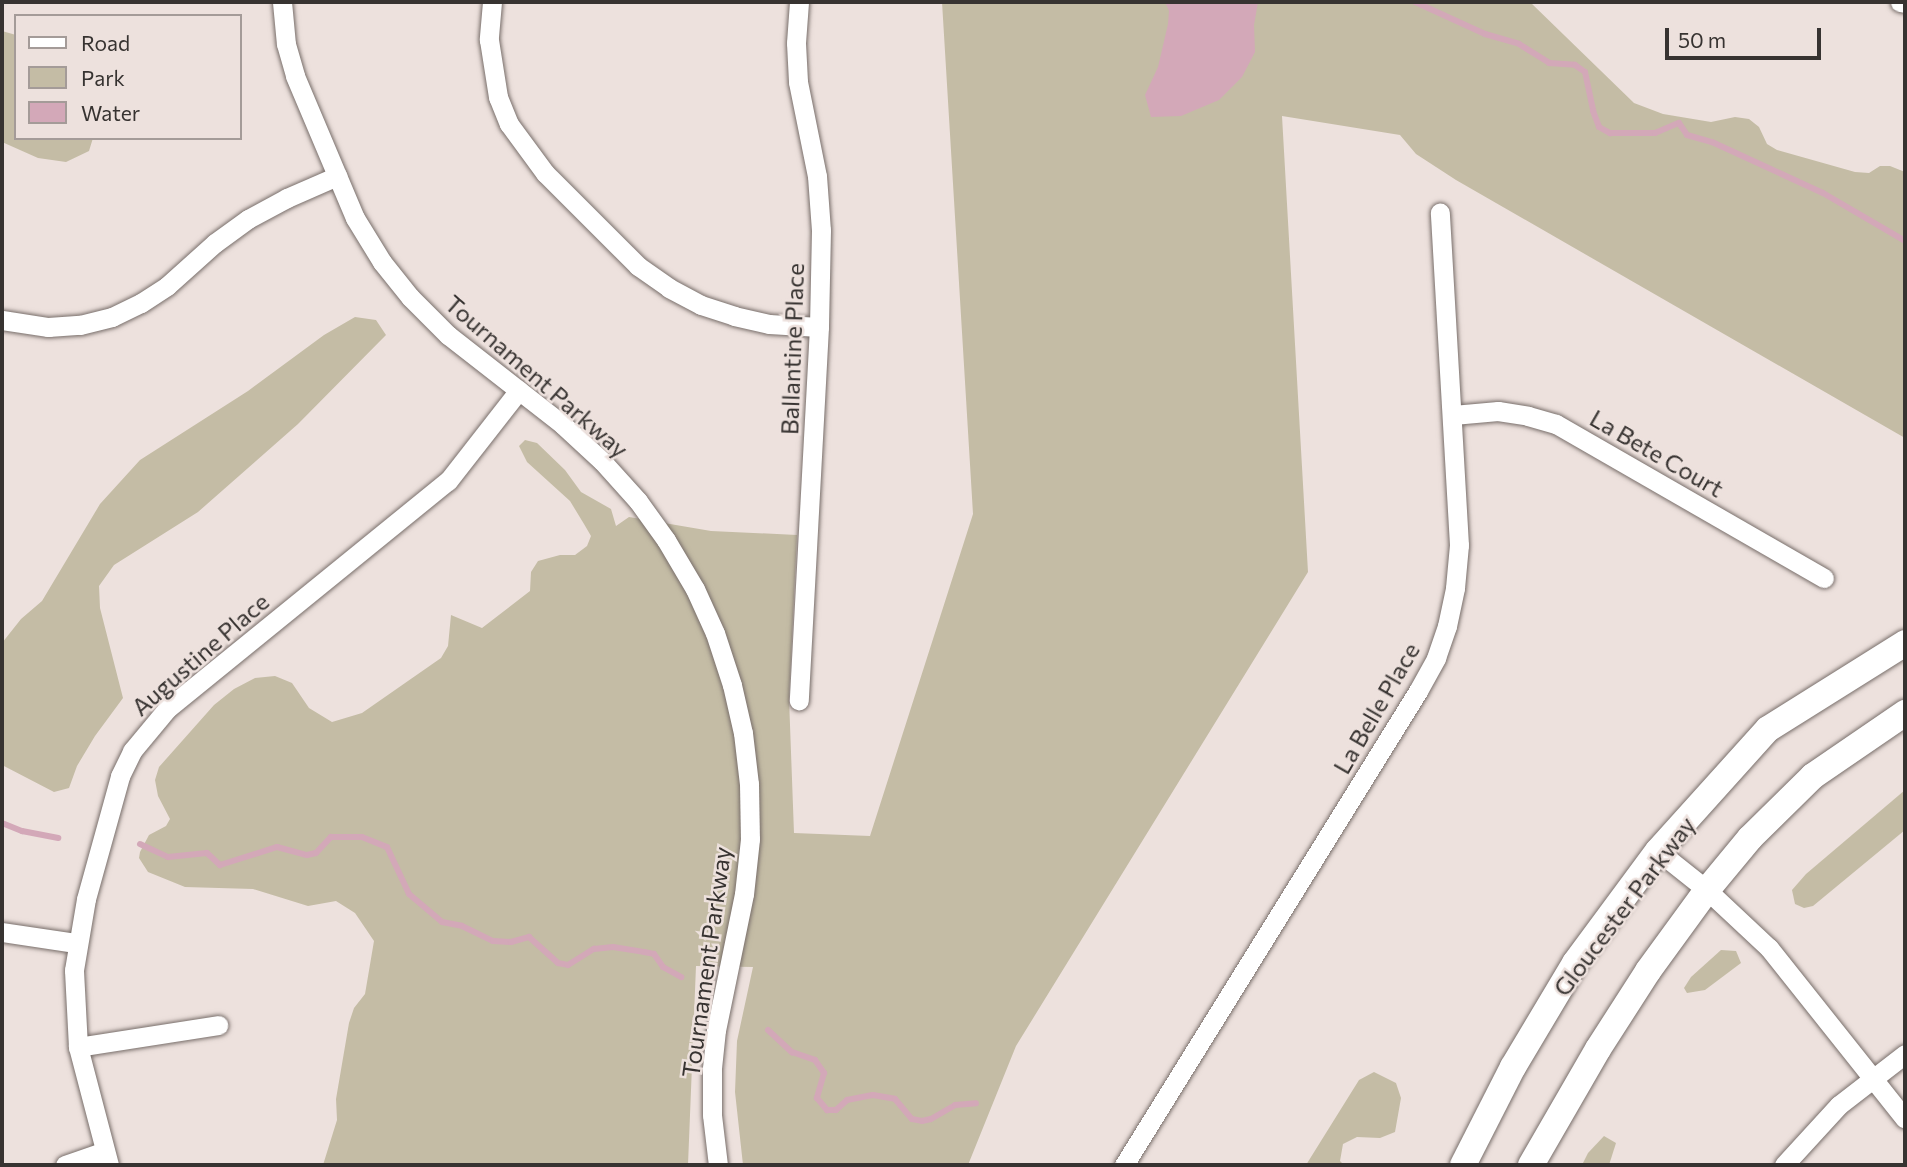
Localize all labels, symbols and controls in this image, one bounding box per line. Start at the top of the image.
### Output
legend [14,14,242,140]
scale bar [1669,14,1825,58]
text: 50 m [1678,27,1726,52]
text: Road [81,30,130,55]
text: Park [81,65,125,90]
text: Water [81,100,140,125]
street label: Ballantine Place [775,263,809,435]
street label: Tournament Parkway [440,289,634,463]
street label: La Bete Court [1585,403,1729,503]
street label: Augustine Place [126,587,274,721]
street label: La Belle Place [1327,637,1425,779]
street label: Gloucester Parkway [1547,811,1701,1001]
street label: Tournament Parkway [676,845,736,1079]

